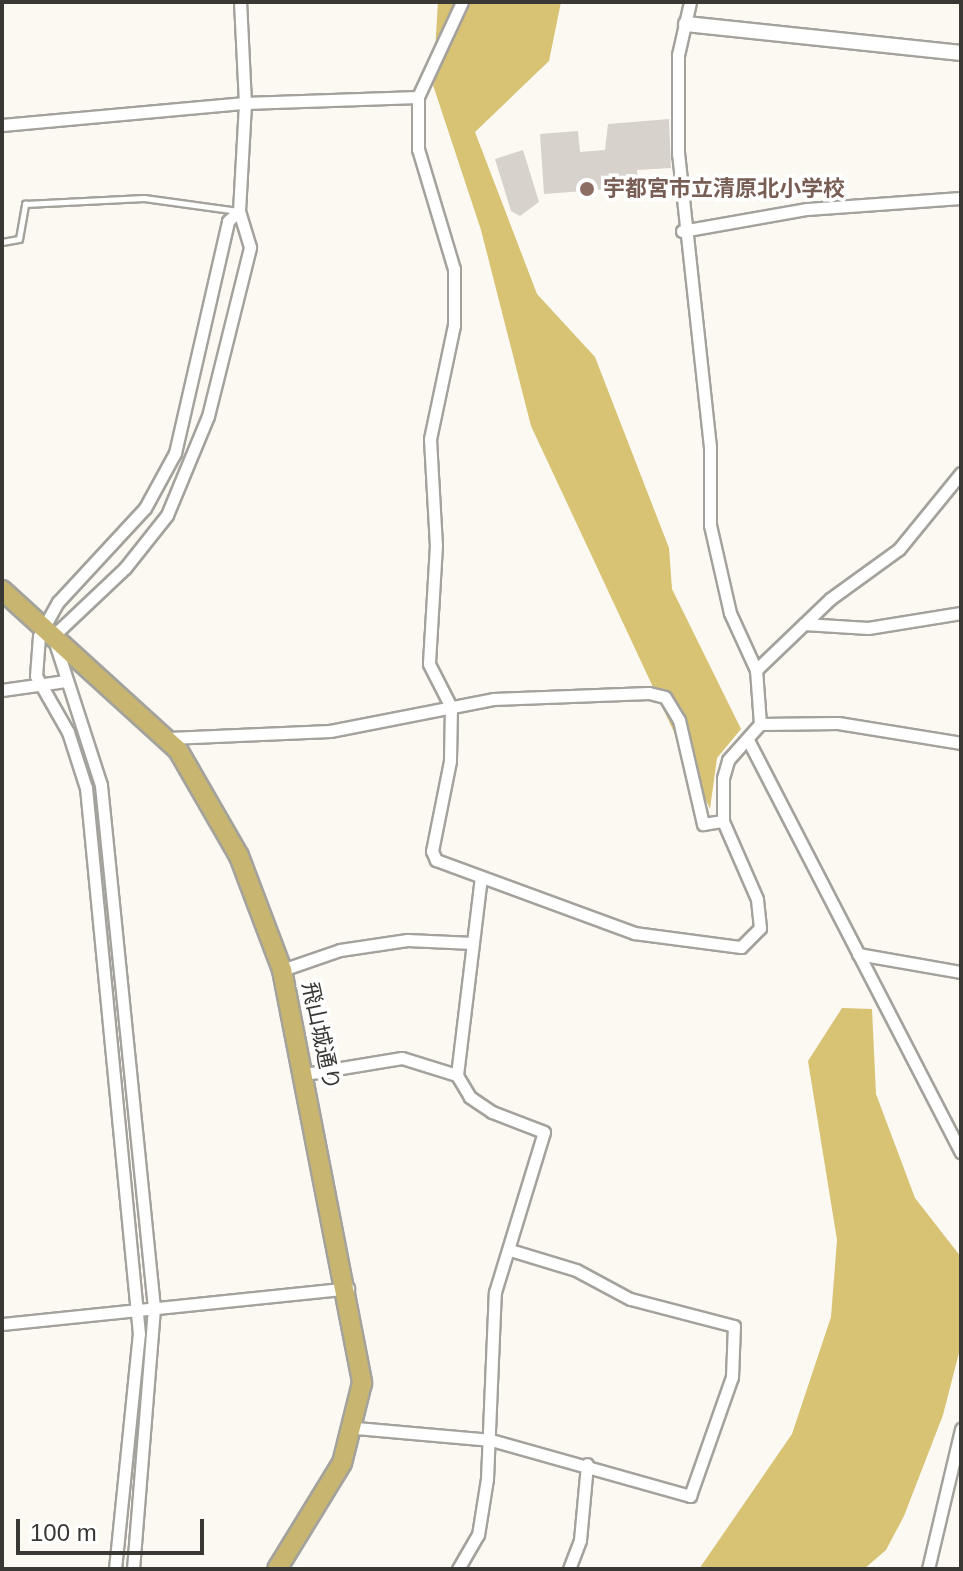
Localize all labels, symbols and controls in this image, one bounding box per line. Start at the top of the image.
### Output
place label: 宇都宮市立清原北小学校 [603,176,845,202]
marker: 宇都宮市立清原北小学校 [578,180,596,198]
street label: 飛山城通り [297,979,345,1093]
scale bar [20,1503,208,1553]
text: 100 m [30,1519,97,1546]

